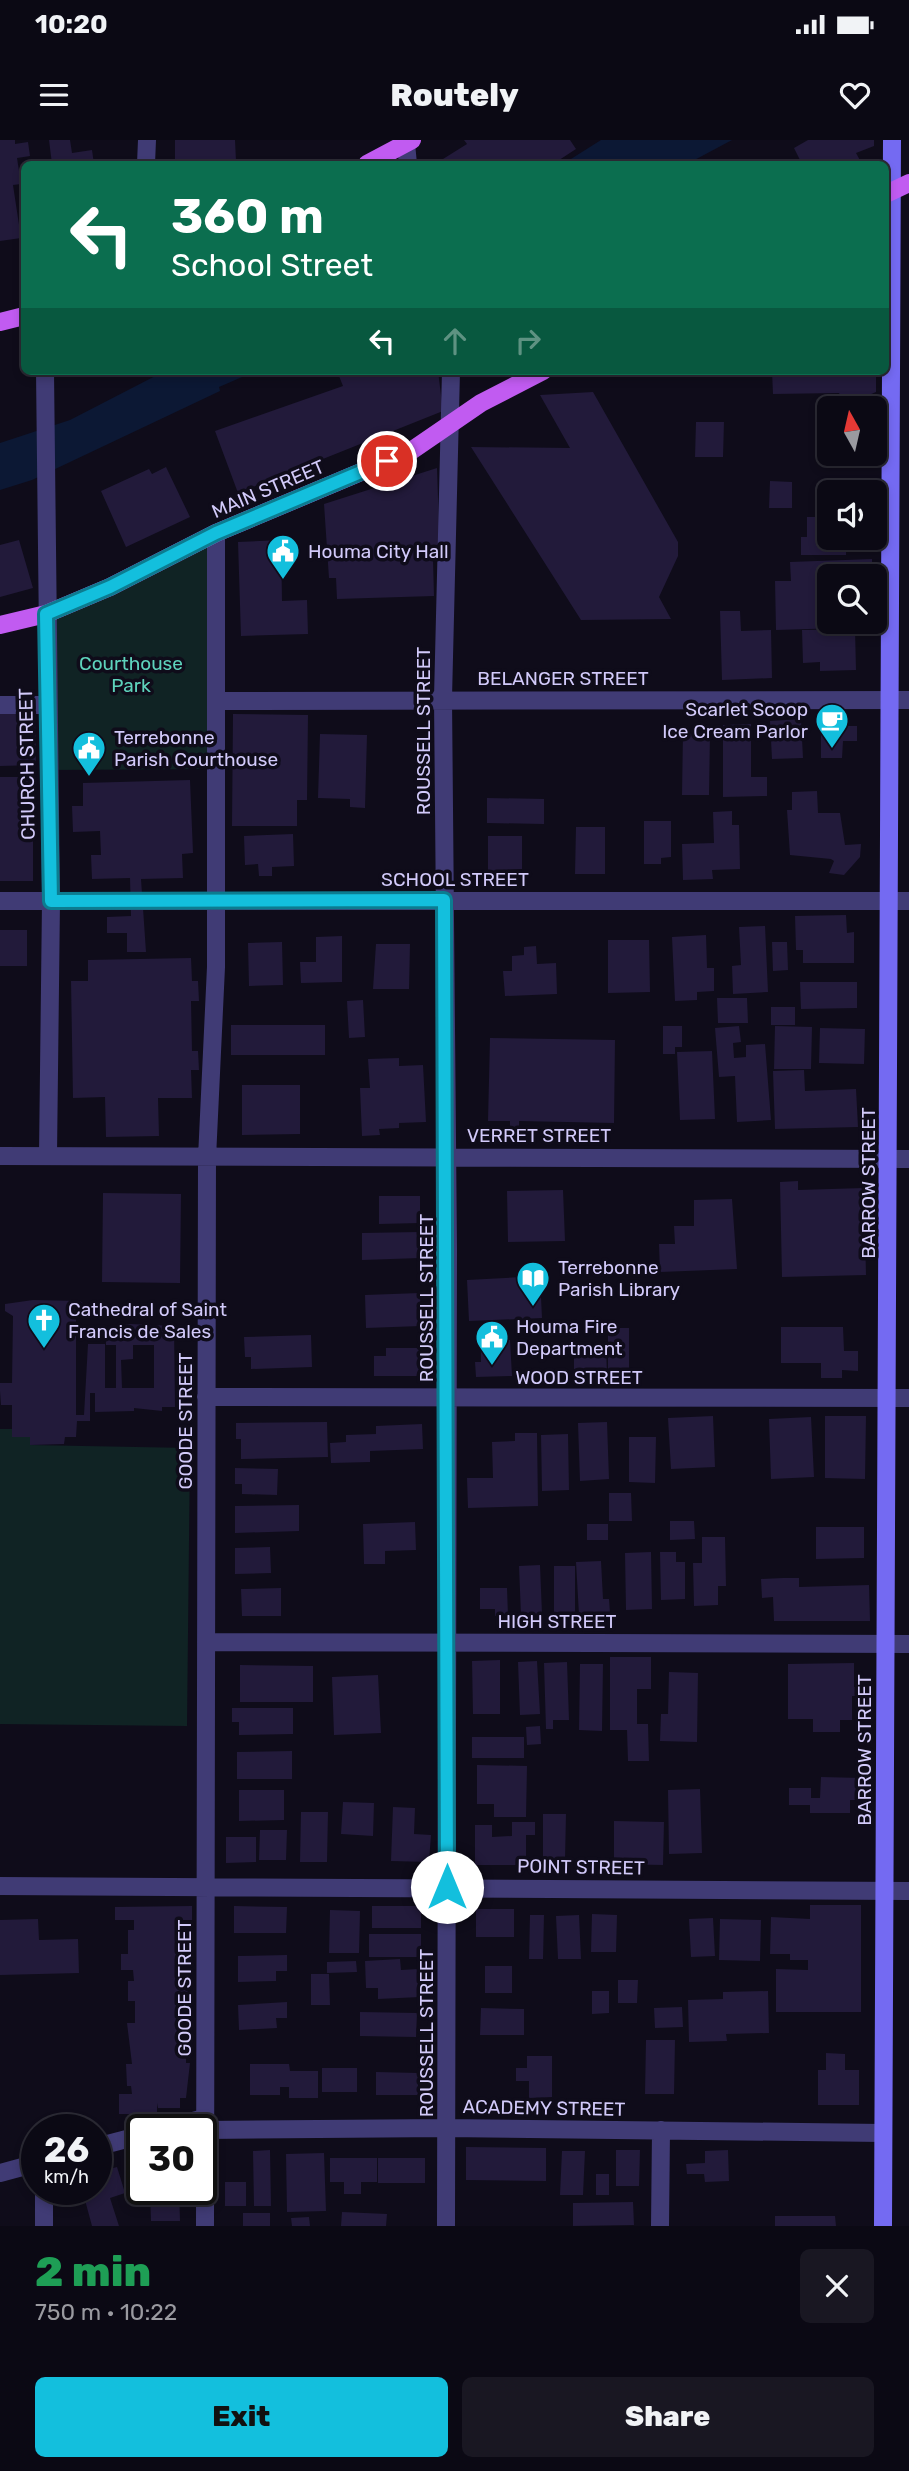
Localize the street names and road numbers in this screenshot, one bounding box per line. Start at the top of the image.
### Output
street label: MAIN STREET [208,455,328,523]
street label: ROUSSELL STREET [412,647,435,815]
street label: BELANGER STREET [477,667,649,690]
street label: CHURCH STREET [14,688,40,840]
street label: SCHOOL STREET [381,868,529,891]
street label: BARROW STREET [857,1107,880,1259]
street label: VERRET STREET [467,1124,611,1147]
street label: ROUSSELL STREET [415,1214,438,1382]
street label: GOODE STREET [174,1352,197,1490]
street label: WOOD STREET [515,1366,643,1389]
street label: HIGH STREET [497,1610,617,1633]
street label: BARROW STREET [853,1674,876,1826]
street label: POINT STREET [517,1854,645,1880]
street label: GOODE STREET [173,1919,196,2057]
street label: ROUSSELL STREET [415,1949,438,2117]
street label: ACADEMY STREET [462,2095,626,2121]

